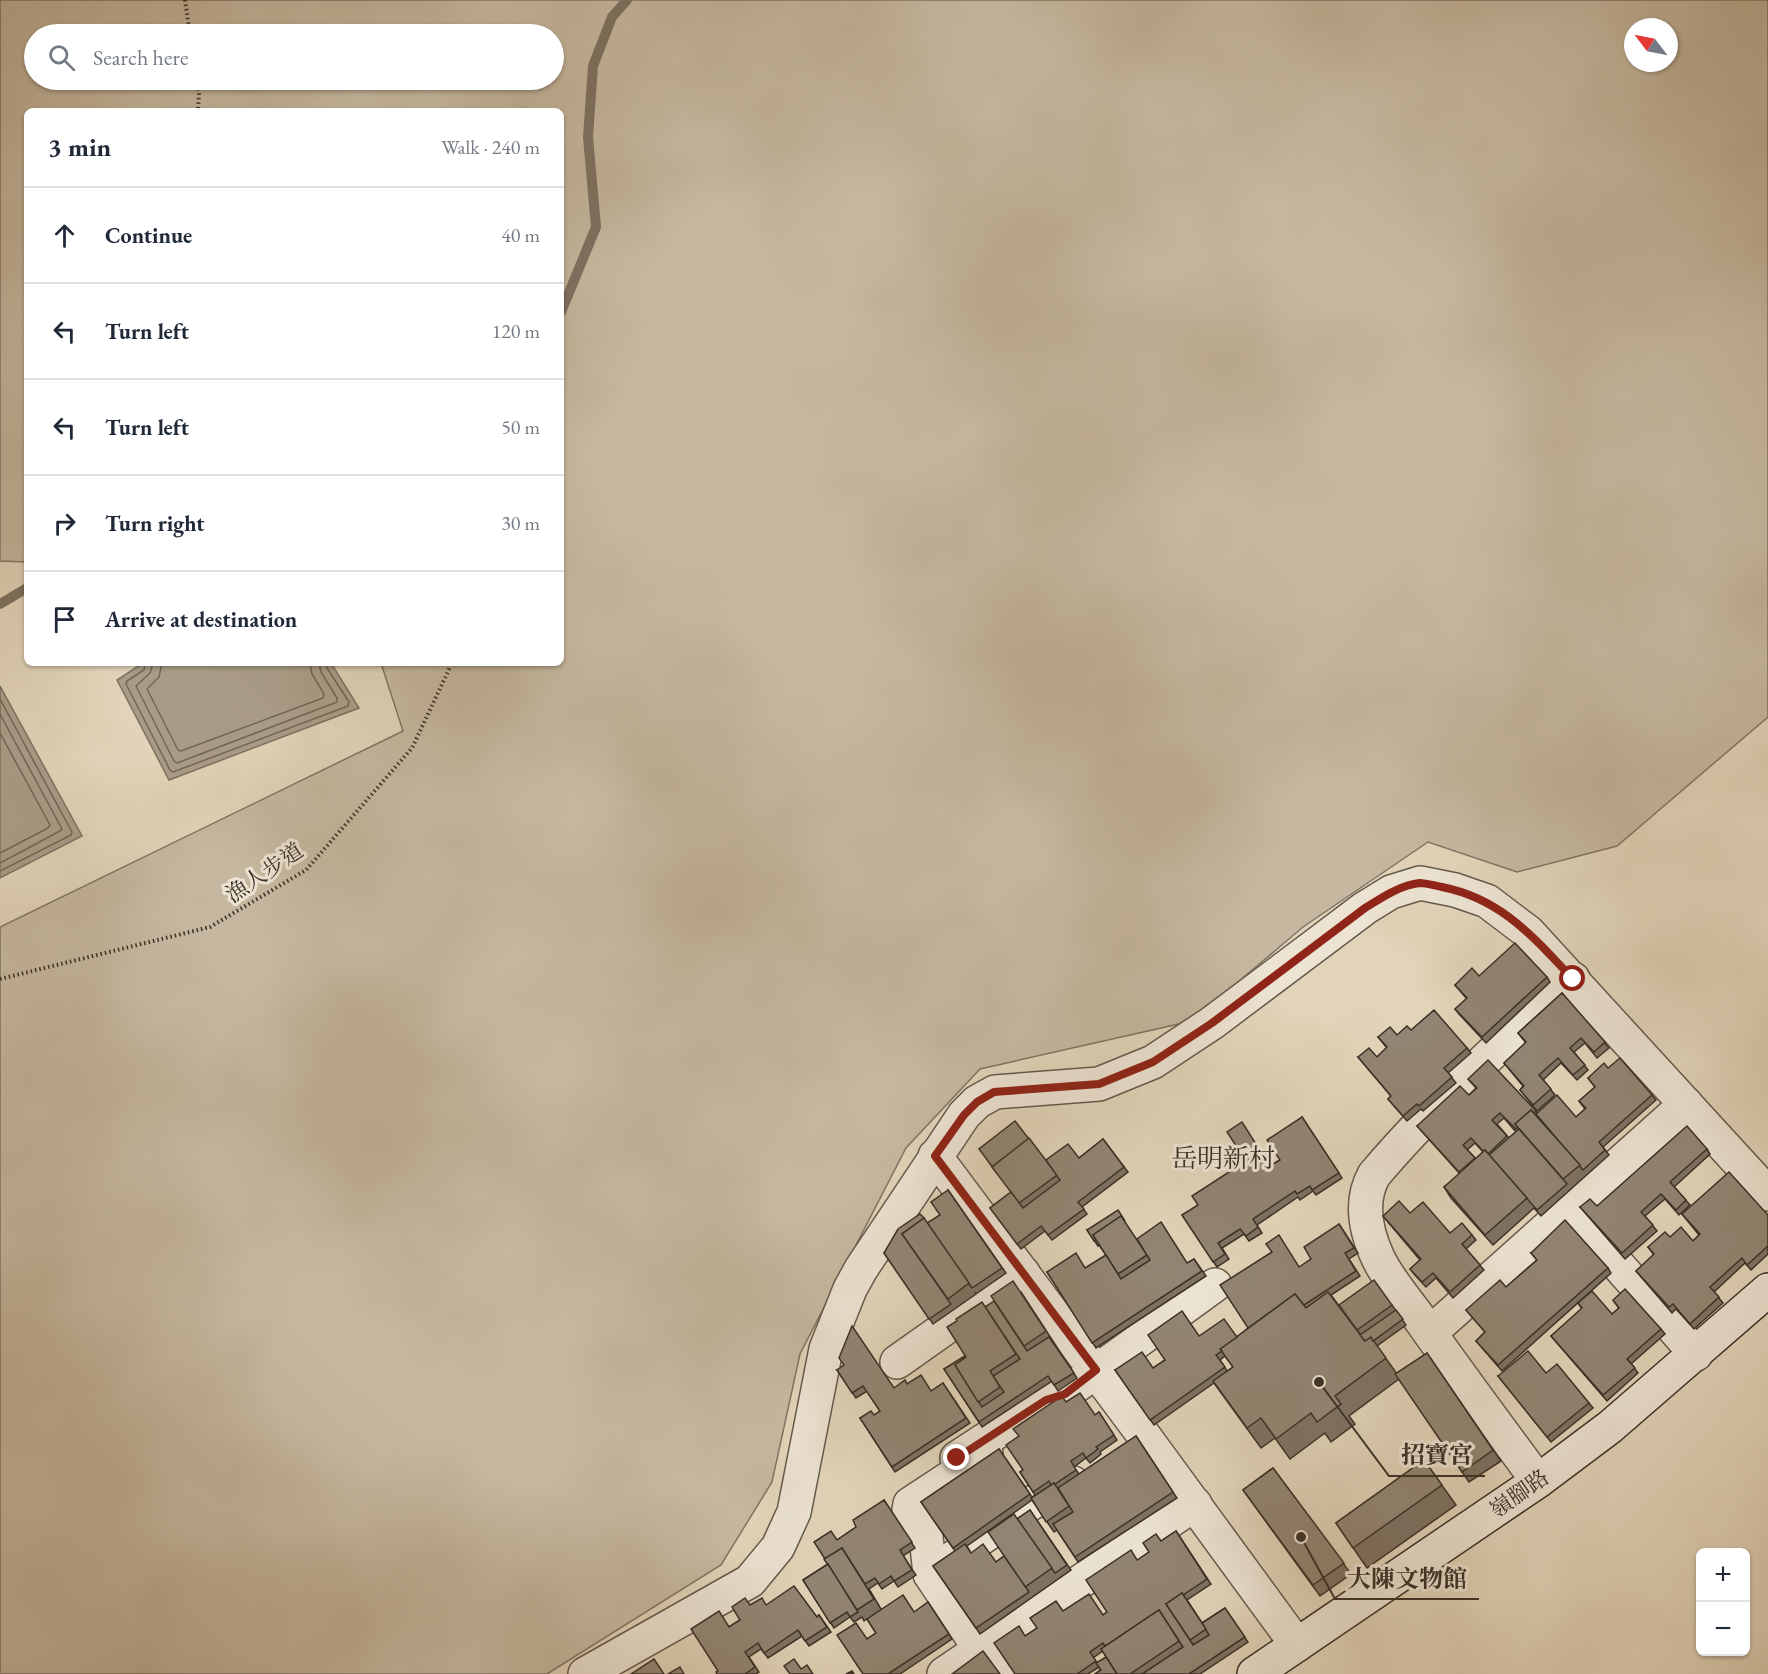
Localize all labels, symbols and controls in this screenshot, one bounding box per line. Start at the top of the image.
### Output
north arrow [1624,18,1678,72]
search box [24,24,564,90]
icon: search [45,41,78,74]
text: Search here [93,43,188,72]
text: 3 min [48,130,111,164]
text: Walk · 240 m [441,134,540,160]
icon: ahead [48,219,81,252]
text: Continue [105,221,192,250]
text: 40 m [501,222,540,248]
icon: left [48,315,81,348]
text: Turn left [105,317,189,346]
text: 120 m [492,318,540,344]
icon: left [48,411,81,444]
text: Turn left [105,413,189,442]
text: 50 m [501,414,540,440]
icon: right [48,507,81,540]
text: Turn right [105,509,204,538]
text: 30 m [501,510,540,536]
icon: arrive [48,603,81,636]
text: Arrive at destination [105,605,297,634]
street label: 漁人步道 [220,836,309,909]
route start [1559,965,1585,991]
district label: 岳明新村 [1171,1141,1275,1175]
callout: 招寶宮 [1389,1434,1485,1476]
text: 招寶宮 [1401,1439,1473,1470]
route end [943,1444,969,1470]
street label: 嶺腳路 [1484,1463,1555,1524]
map controls [1696,1548,1750,1656]
button: + [1696,1548,1750,1602]
callout: 大陳文物館 [1335,1557,1479,1599]
text: 大陳文物館 [1347,1563,1467,1594]
button: − [1696,1602,1750,1656]

